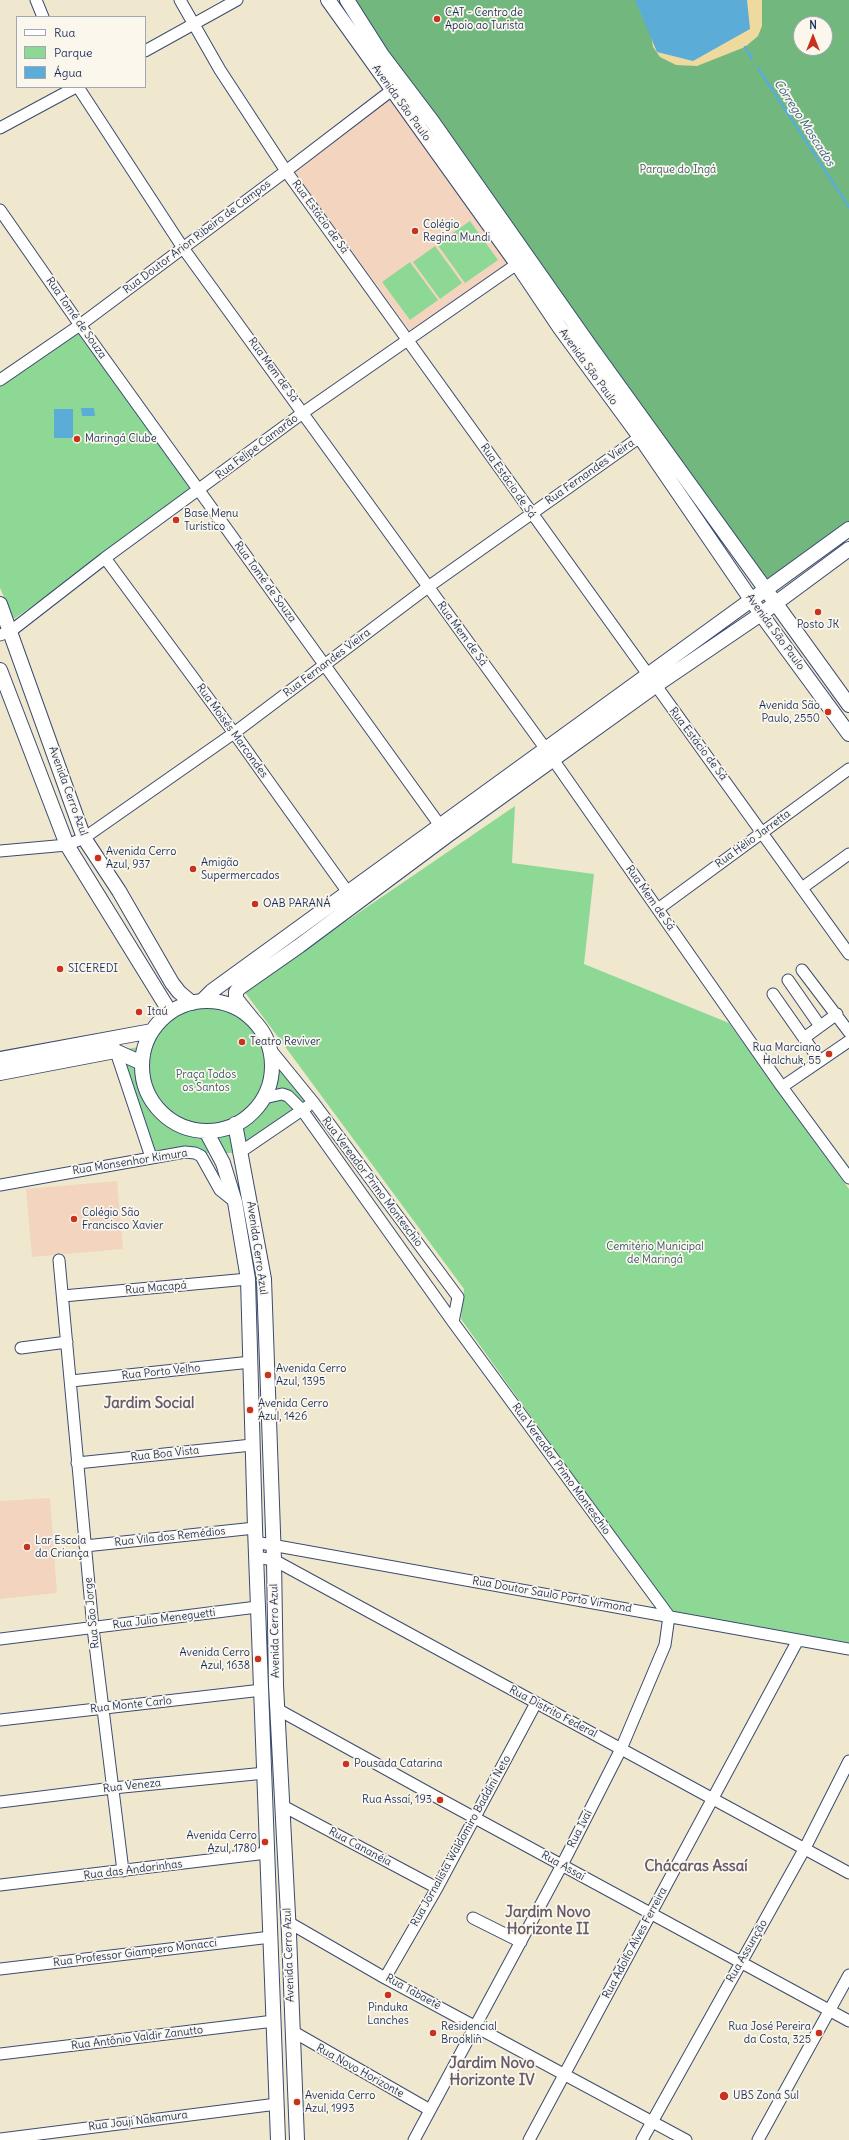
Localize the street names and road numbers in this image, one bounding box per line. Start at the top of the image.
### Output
street label: Avenida São Paulo [369,62,433,144]
street label: Rua Doutor Arion Ribeiro de Campos [121,177,273,297]
street label: Rua Estácio de Sá [289,178,351,256]
street label: Rua Tomé de Souza [43,275,109,361]
street label: Avenida São Paulo [556,326,620,408]
street label: Rua Mem de Sá [245,335,301,405]
street label: Rua Felipe Camarão [213,412,301,482]
street label: Rua Fernandes Vieira [543,436,637,508]
street label: Rua Estácio de Sá [477,441,539,521]
street label: Rua Tomé de Souza [231,539,299,625]
street label: Avenida São Paulo [743,591,807,673]
street label: Rua Mem de Sá [434,599,490,669]
street label: Rua Fernandes Vieira [281,626,373,700]
street label: Rua Moisés Marcondes [193,681,271,781]
street label: Rua Estácio de Sá [666,705,730,783]
street label: Avenida Cerro Azul [46,744,90,838]
street label: Rua Hélio Jarretta [713,807,793,871]
street label: Rua Mem de Sá [623,863,677,933]
street label: Rua Vereador Primo Monteschio [319,1115,425,1249]
street label: Rua Monsenhor Kimura [71,1146,189,1178]
street label: Avenida Cerro Azul [244,1200,270,1296]
street label: Rua Macapá [125,1279,187,1297]
street label: Rua Porto Velho [121,1361,201,1383]
street label: Rua Vereador Primo Monteschio [509,1401,613,1537]
street label: Rua Boa Vista [130,1444,200,1464]
street label: Rua Vila dos Remédios [114,1525,226,1549]
street label: Rua Doutor Saulo Porto Virmond [471,1574,633,1616]
street label: Rua São Jorge [82,1577,102,1649]
street label: Avenida Cerro Azul [268,1584,282,1678]
street label: Rua Julio Meneguetti [112,1606,216,1632]
street label: Rua Distrito Federal [507,1683,599,1741]
street label: Rua Monte Carlo [89,1694,173,1716]
street label: Rua Jornalista Waldomiro Baddini Neto [408,1753,514,1929]
street label: Rua Veneza [102,1776,162,1796]
street label: Rua Ivaí [565,1808,595,1850]
street label: Rua Cananéia [326,1825,394,1869]
street label: Rua Assaí [539,1849,587,1883]
street label: Rua das Andorinhas [83,1857,183,1883]
street label: Rua Adolfo Alves Ferreira [600,1885,670,2001]
street label: Avenida Cerro Azul [281,1908,297,2002]
street label: Rua Assunção [724,1917,770,1985]
street label: Rua Professor Giampero Monacci [52,1936,218,1970]
street label: Rua Tabaetê [383,1971,443,2013]
street label: Rua Antônio Valdir Zanutto [70,2023,204,2053]
street label: Rua Novo Horizonte [314,2041,406,2101]
street label: Rua Jouji Nakamura [87,2108,189,2134]

